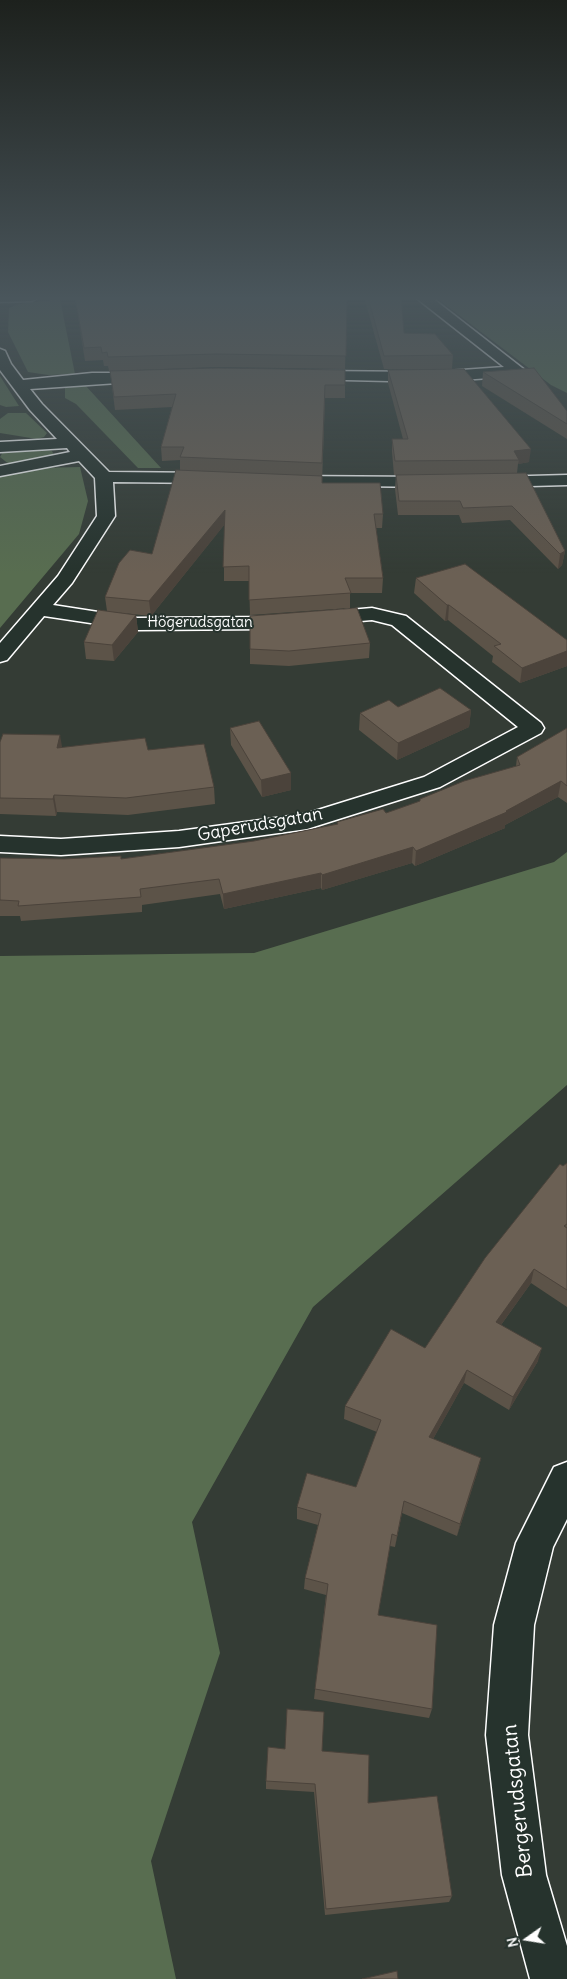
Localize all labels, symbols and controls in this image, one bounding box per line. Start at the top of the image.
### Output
street label: Högerudsgatan [147,614,253,632]
street label: Gaperudsgatan [196,803,324,847]
street label: Bergerudsgatan [497,1723,539,1879]
north arrow [502,1914,552,1964]
text: N [503,1936,522,1949]

